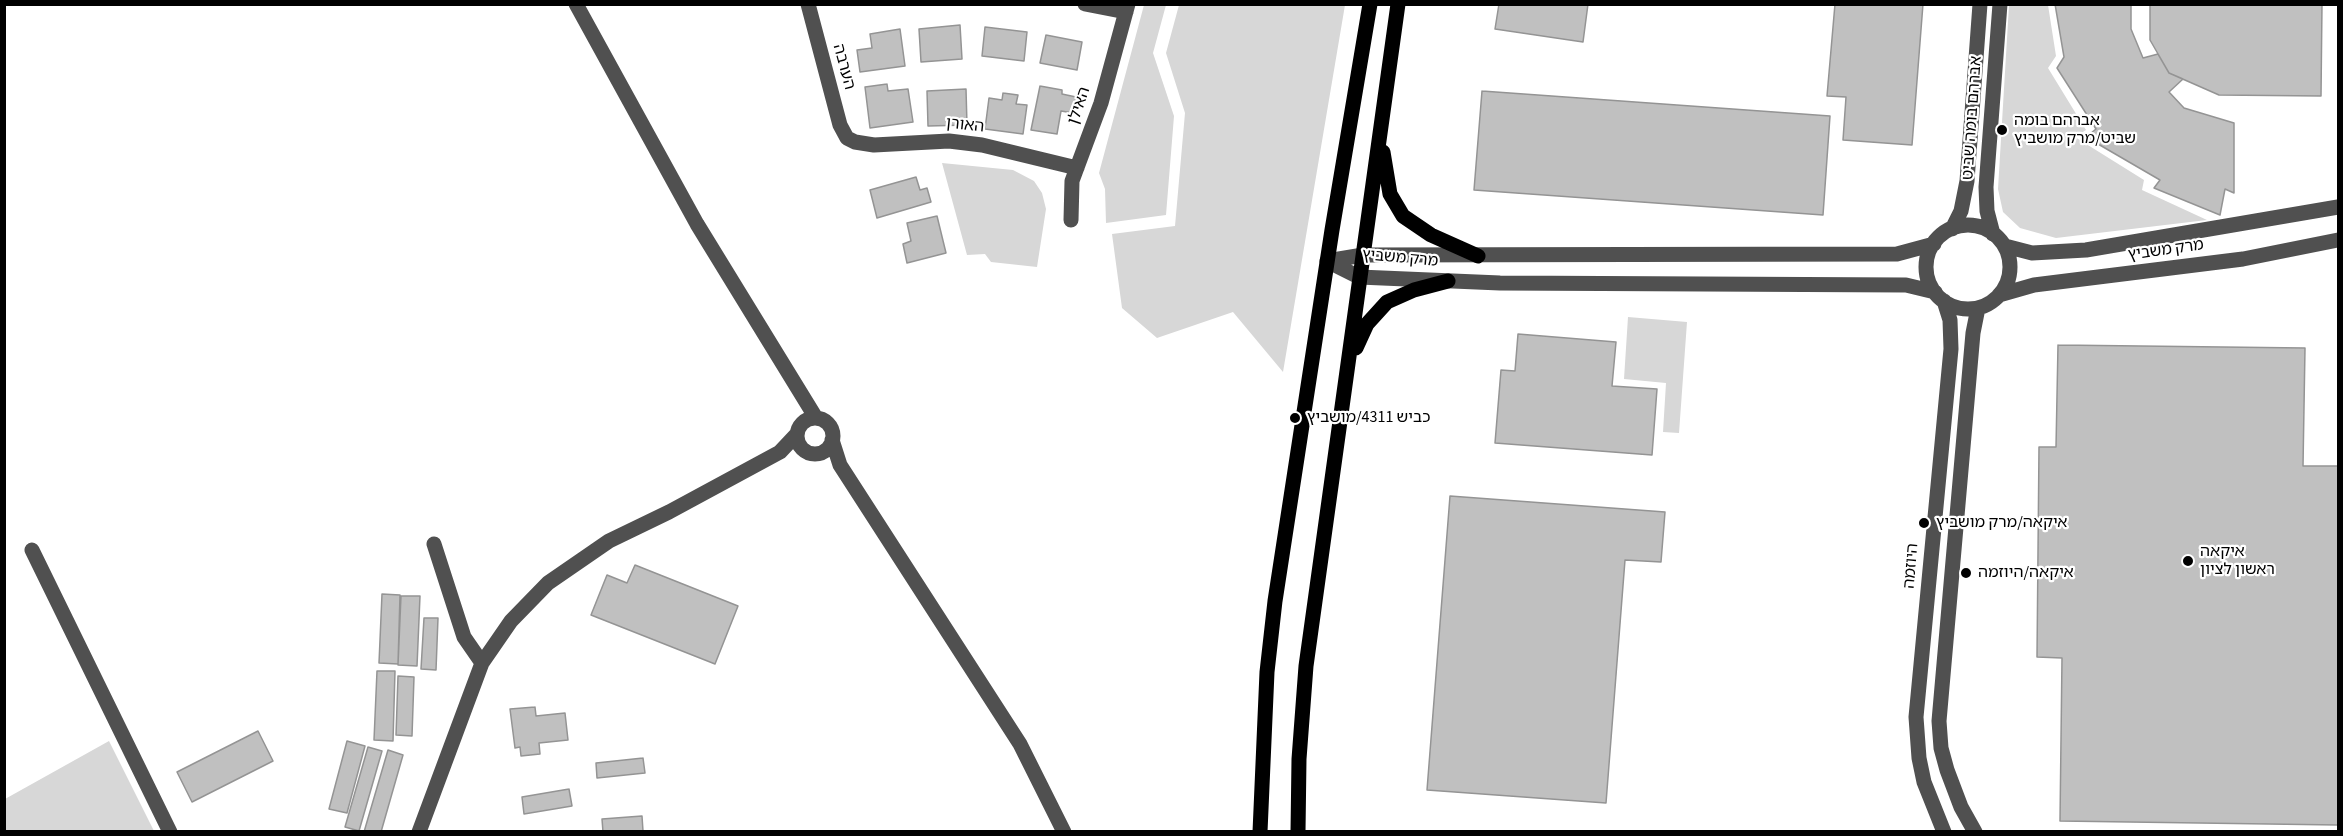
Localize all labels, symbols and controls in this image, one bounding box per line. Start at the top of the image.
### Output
street label: הערבה [828,42,858,92]
street label: אברהם בומה שביט [1959,55,1987,181]
street label: האילן [1065,85,1095,127]
place label: אברהם בומה שביט/מרק מושביץ [2014,111,2136,149]
street label: האורן [945,114,985,138]
marker: אברהם בומה שביט/מרק מושביץ [1995,123,2009,137]
street label: מרק משביץ [2127,236,2205,266]
street label: מרק משביץ [1361,246,1439,272]
place label: כביש 4311/מושביץ [1307,408,1430,428]
marker: כביש 4311/מושביץ [1288,411,1302,425]
place label: איקאה/מרק מושביץ [1936,513,2067,533]
marker: איקאה/מרק מושביץ [1917,516,1931,530]
place label: איקאה ראשון לציון [2200,542,2275,580]
street label: היוזמה [1900,543,1924,589]
marker: איקאה ראשון לציון [2181,554,2195,568]
place label: איקאה/היוזמה [1978,563,2074,583]
marker: איקאה/היוזמה [1959,566,1973,580]

